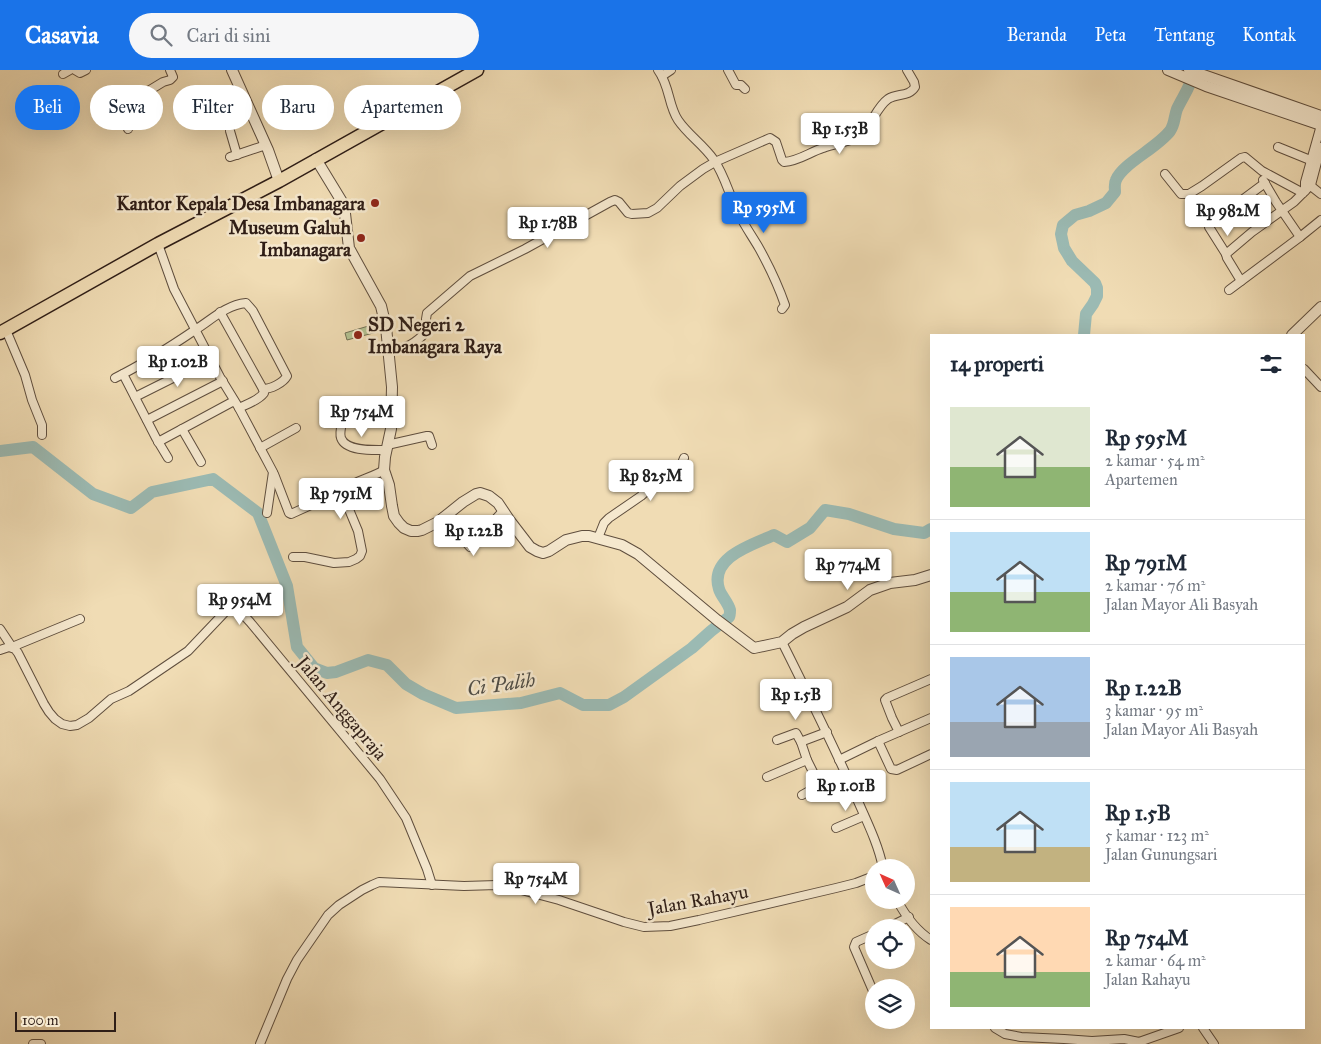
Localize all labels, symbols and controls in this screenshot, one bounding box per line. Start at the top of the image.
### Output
search box [129,13,479,58]
text: Casavia [25,20,99,50]
icon: search [147,21,175,49]
text: Cari di sini [187,24,270,47]
text: Beranda [1007,24,1067,46]
text: Peta [1095,24,1126,46]
text: Tentang [1154,24,1214,46]
text: Kontak [1242,24,1296,46]
chip: Beli [15,85,80,130]
chip: Sewa [90,85,163,130]
chip: Filter [173,85,252,130]
chip: Baru [262,85,334,130]
chip: Apartemen [344,85,461,130]
pin: Rp 1.53B [788,112,892,155]
text: Rp 1.53B [812,119,868,138]
pin: Rp 595M [718,191,810,234]
place label: Kantor Kepala Desa Imbanagara [116,192,366,216]
pin: Rp 982M [1182,194,1274,237]
marker: Kantor Kepala Desa Imbanagara [369,197,381,209]
text: Rp 595M [733,198,795,217]
text: Rp 982M [1196,201,1260,220]
pin: Rp 1.78B [496,206,600,249]
text: Rp 1.78B [518,213,578,232]
place label: Museum Galuh Imbanagara [229,216,352,262]
marker: Museum Galuh Imbanagara [355,232,367,244]
place label: SD Negeri 2 Imbanagara Raya [368,313,503,359]
marker: SD Negeri 2 Imbanagara Raya [352,329,364,341]
pin: Rp 1.02B [126,346,230,388]
icon: filters [1257,350,1285,378]
text: 14 properti [950,351,1044,377]
text: Rp 1.02B [148,352,208,371]
pin: Rp 754M [316,396,408,438]
text: Rp 754M [330,402,394,421]
text: Rp 595M [1105,425,1187,451]
icon: home [990,427,1050,487]
text: 2 kamar · 54 m² [1105,451,1205,470]
pin: Rp 825M [605,460,697,502]
text: Rp 825M [620,466,682,485]
text: Apartemen [1105,470,1178,489]
pin: Rp 791M [295,478,387,520]
text: Rp 791M [310,484,372,503]
pin: Rp 1.22B [422,514,526,557]
text: Rp 1.22B [445,521,503,540]
pin: Rp 774M [802,548,894,591]
text: Rp 791M [1105,550,1187,576]
icon: home [990,552,1050,612]
text: Rp 774M [816,555,880,574]
text: 2 kamar · 76 m² [1105,576,1205,595]
pin: Rp 954M [194,584,286,626]
text: Rp 954M [208,590,272,609]
text: Jalan Mayor Ali Basyah [1105,595,1258,614]
street label: Jalan Anggapraja [290,650,393,766]
water label: Ci Palih [465,667,537,701]
text: Rp 1.22B [1105,675,1182,701]
icon: home [990,677,1050,737]
pin: Rp 1.5B [750,678,842,721]
text: Rp 1.5B [771,685,821,704]
text: 3 kamar · 95 m² [1105,701,1203,720]
text: Jalan Mayor Ali Basyah [1105,720,1258,739]
pin: Rp 1.01B [794,770,898,812]
text: Rp 1.01B [817,776,875,795]
text: Rp 1.5B [1105,800,1171,826]
icon: home [990,802,1050,862]
text: 5 kamar · 123 m² [1105,826,1209,845]
text: Jalan Gunungsari [1105,845,1217,864]
north arrow [865,859,915,909]
map controls [865,859,915,1029]
pin: Rp 754M [490,862,582,905]
text: Rp 754M [504,869,568,888]
street label: Jalan Rahayu [644,880,750,921]
button: locate [865,919,915,969]
text: Rp 754M [1105,925,1189,951]
icon: home [990,927,1050,987]
text: 2 kamar · 64 m² [1105,951,1206,970]
text: Jalan Rahayu [1105,970,1191,989]
button: layers [865,979,915,1029]
scale bar [15,1009,116,1032]
text: 100 m [22,1012,59,1029]

